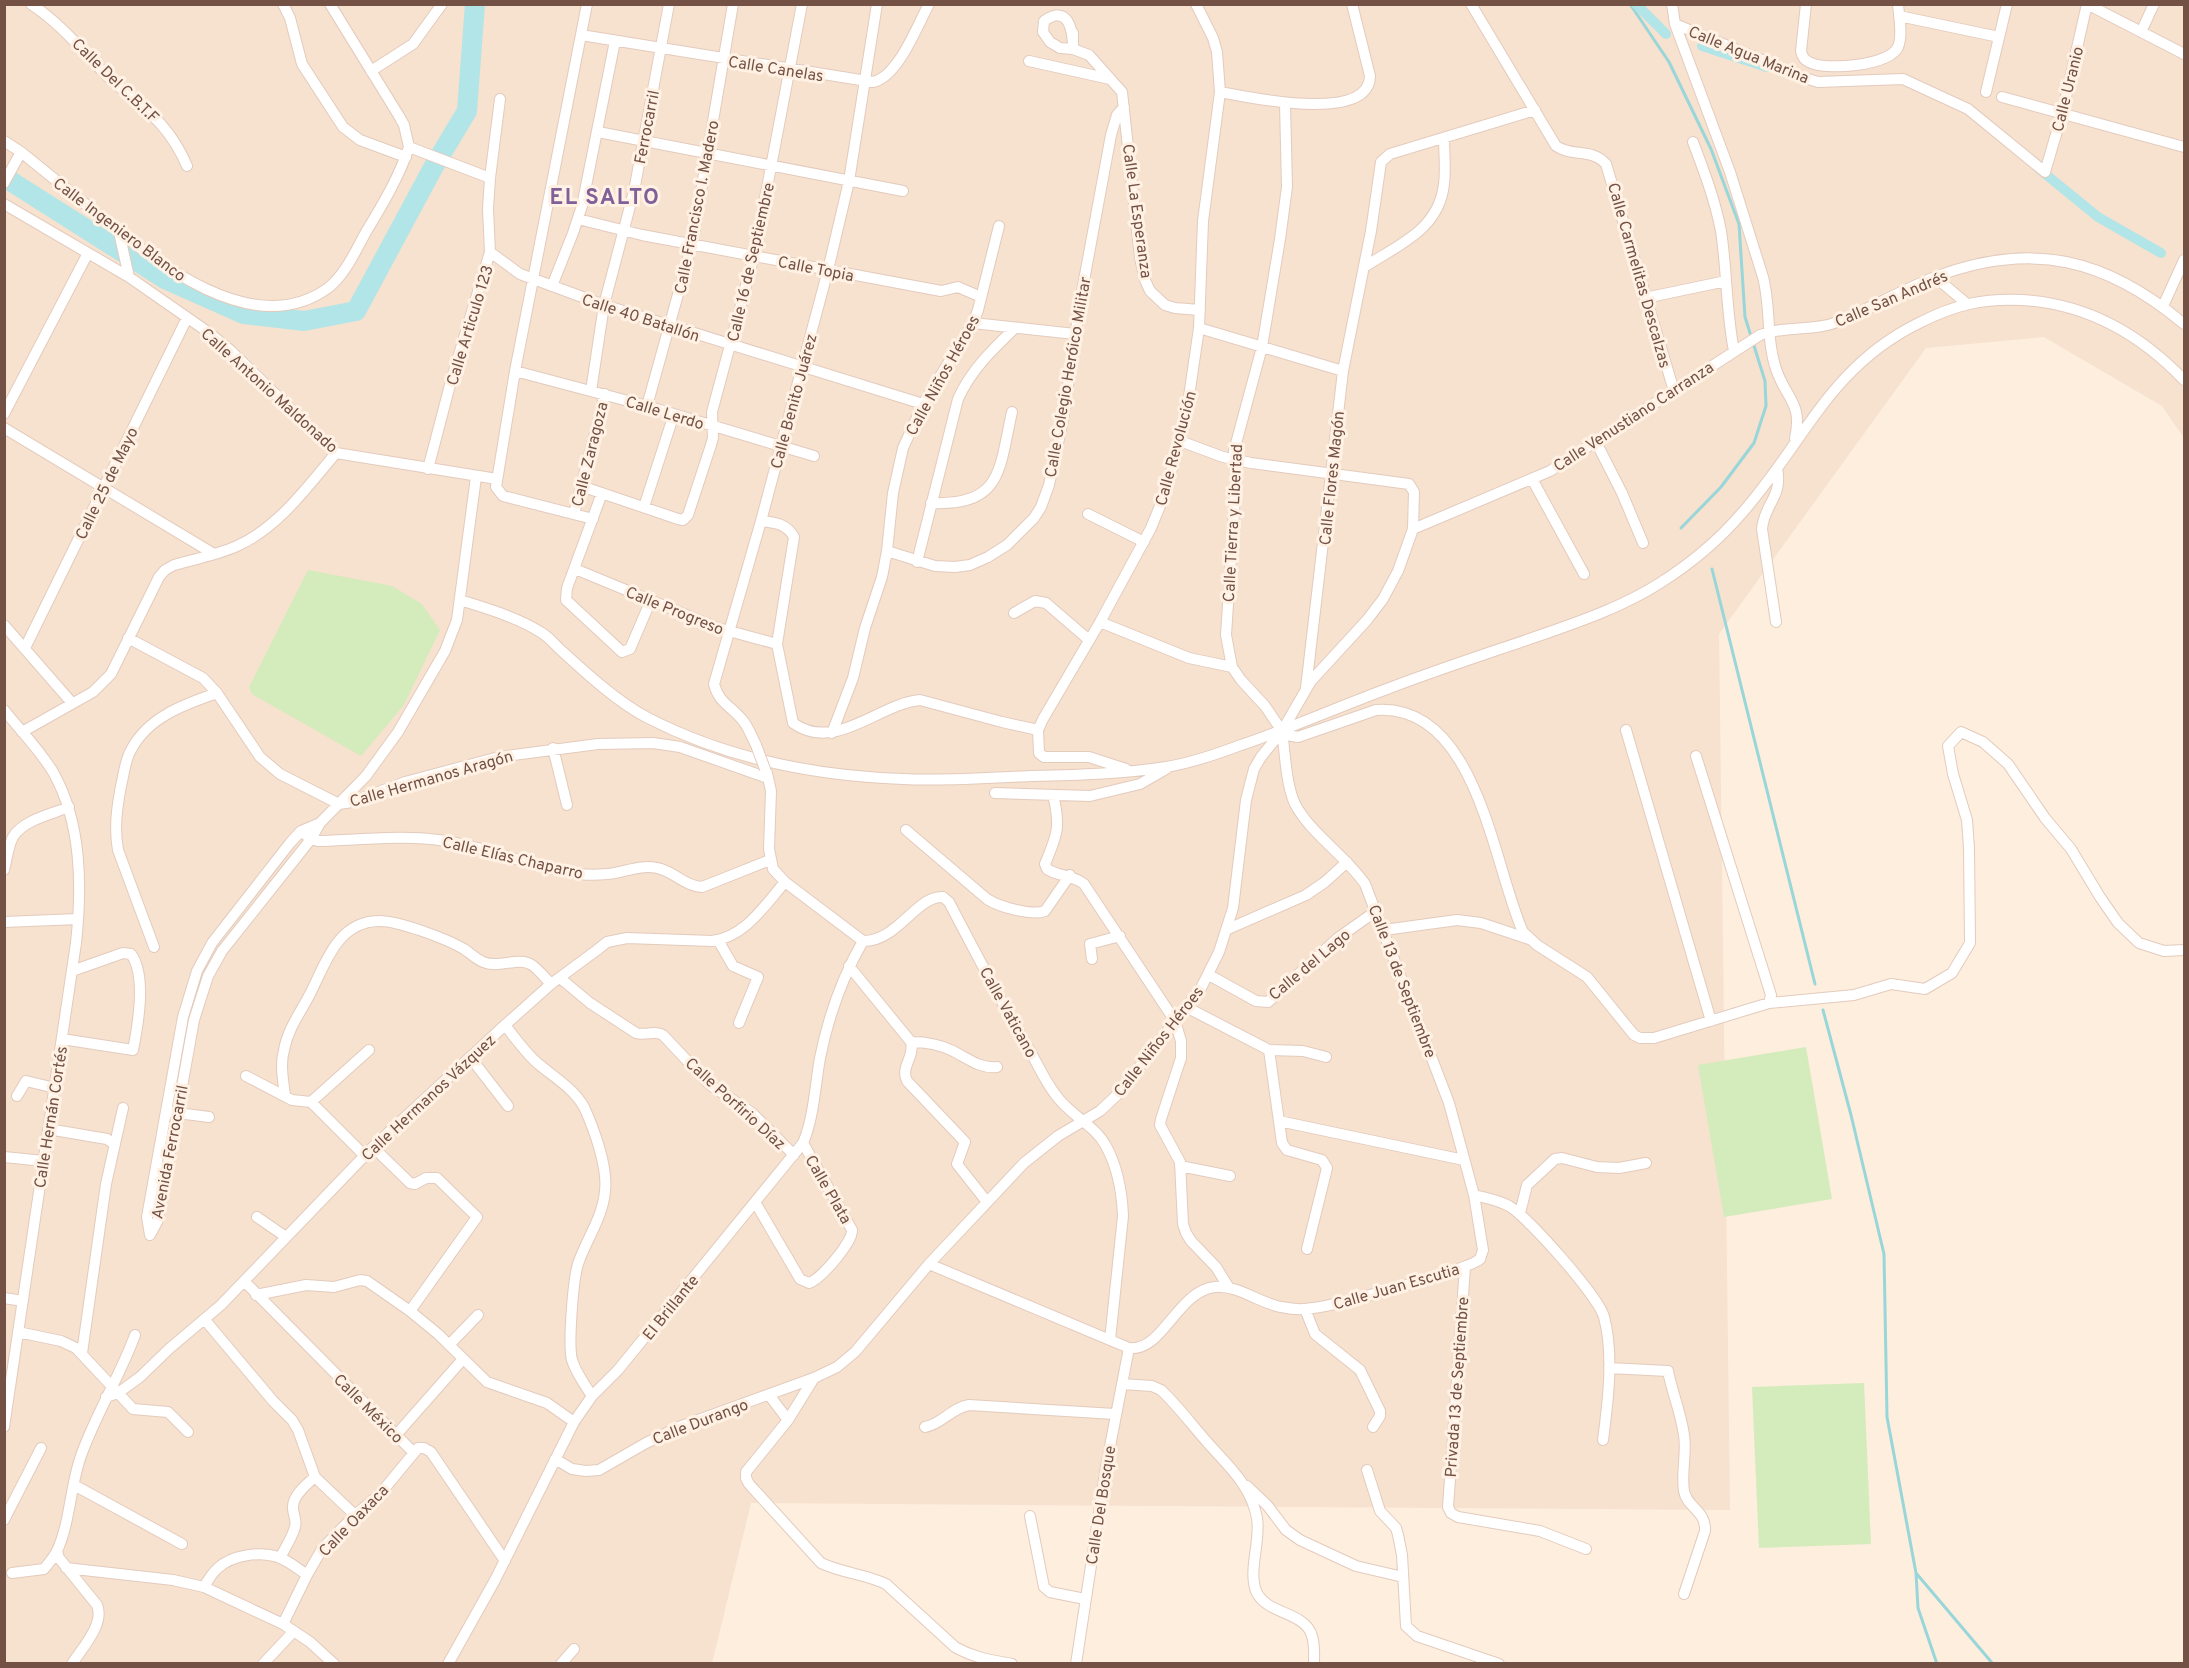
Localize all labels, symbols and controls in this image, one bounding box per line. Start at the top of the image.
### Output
street label: Calle Agua Marina [1685,22,1812,89]
street label: Calle Del C.B.T.F [67,35,162,128]
street label: Calle Uranio [2049,45,2089,134]
street label: Calle Canelas [726,53,825,87]
street label: Ferrocarril [631,89,665,166]
street label: Calle Francisco I. Madero [671,119,725,296]
street label: Calle La Esperanza [1117,143,1155,280]
street label: Calle Ingeniero Blanco [49,174,189,287]
street label: Calle 16 de Septiembre [724,181,780,344]
street label: Calle Carmelitas Descalzas [1602,181,1674,371]
district label: EL SALTO [550,185,660,212]
street label: Calle Topia [776,253,855,287]
street label: Calle Articulo 123 [443,263,499,388]
street label: Calle San Andrés [1832,267,1951,333]
street label: Calle Colegio Heróico Militar [1041,276,1096,479]
street label: Calle 40 Batallón [579,290,702,347]
street label: Calle Niños Héroes [902,312,985,440]
street label: Calle Antonio Maldonado [196,325,341,458]
street label: Calle Benito Juárez [767,332,823,471]
street label: Calle Venustiano Carranza [1550,358,1718,477]
street label: Calle Revolución [1152,389,1202,508]
street label: Calle Lerdo [623,393,706,435]
street label: Calle Zaragoza [568,400,614,509]
street label: Calle Flores Magón [1316,410,1350,546]
street label: Calle 25 de Mayo [72,424,144,543]
street label: Calle Tierra y Libertad [1220,443,1248,603]
street label: Calle Progreso [622,583,726,641]
street label: Calle Hermanos Aragón [348,747,515,813]
street label: Calle Elías Chaparro [440,833,585,885]
street label: Calle 13 de Septiembre [1363,902,1440,1061]
street label: Calle del Lago [1265,926,1355,1006]
street label: Calle Vaticano [974,964,1040,1062]
street label: Calle Niños Héroes [1110,983,1209,1101]
street label: Calle Hermanos Vázquez [358,1031,501,1166]
street label: Calle Hernán Cortés [31,1045,73,1190]
street label: Calle Porfirio Díaz [680,1054,789,1155]
street label: Avenida Ferrocarril [148,1084,194,1221]
street label: Calle Plata [800,1152,855,1228]
street label: Calle Juan Escutia [1331,1260,1462,1316]
street label: El Brillante [639,1271,704,1345]
street label: Privada 13 de Septiembre [1442,1296,1474,1478]
street label: Calle México [329,1370,407,1449]
street label: Calle Durango [650,1395,752,1450]
street label: Calle Del Bosque [1083,1444,1121,1566]
street label: Calle Oaxaca [315,1481,394,1562]

